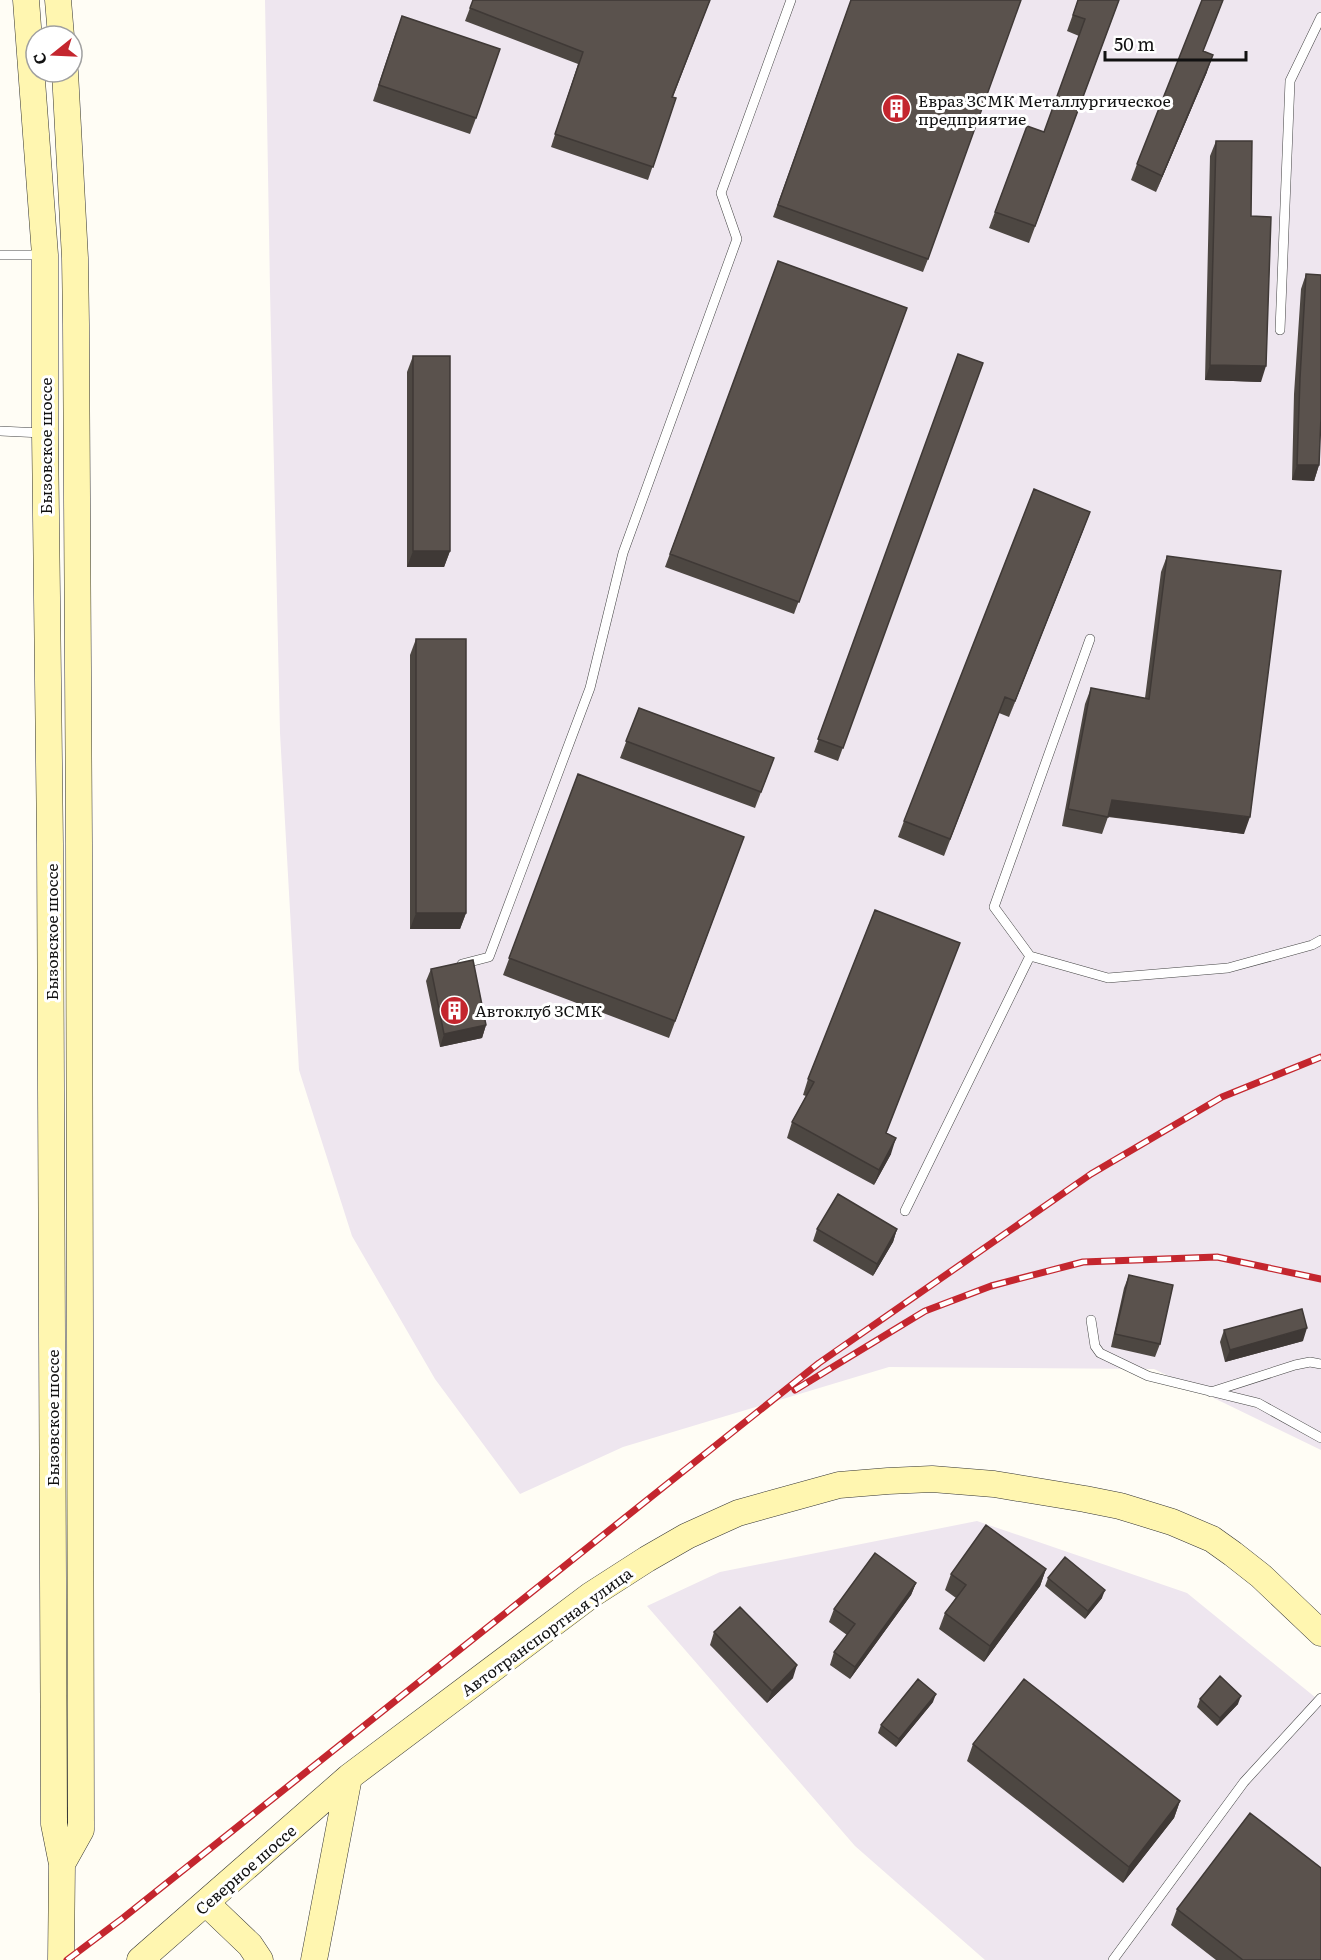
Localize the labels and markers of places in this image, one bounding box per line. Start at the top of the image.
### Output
place label: Евраз ЗСМК Металлургическое предприятие [918,88,1171,130]
building icon: Евраз ЗСМК Металлургическое предприятие [881,93,913,125]
building icon: Автоклуб ЗСМК [438,994,470,1026]
place label: Автоклуб ЗСМК [475,998,602,1022]

